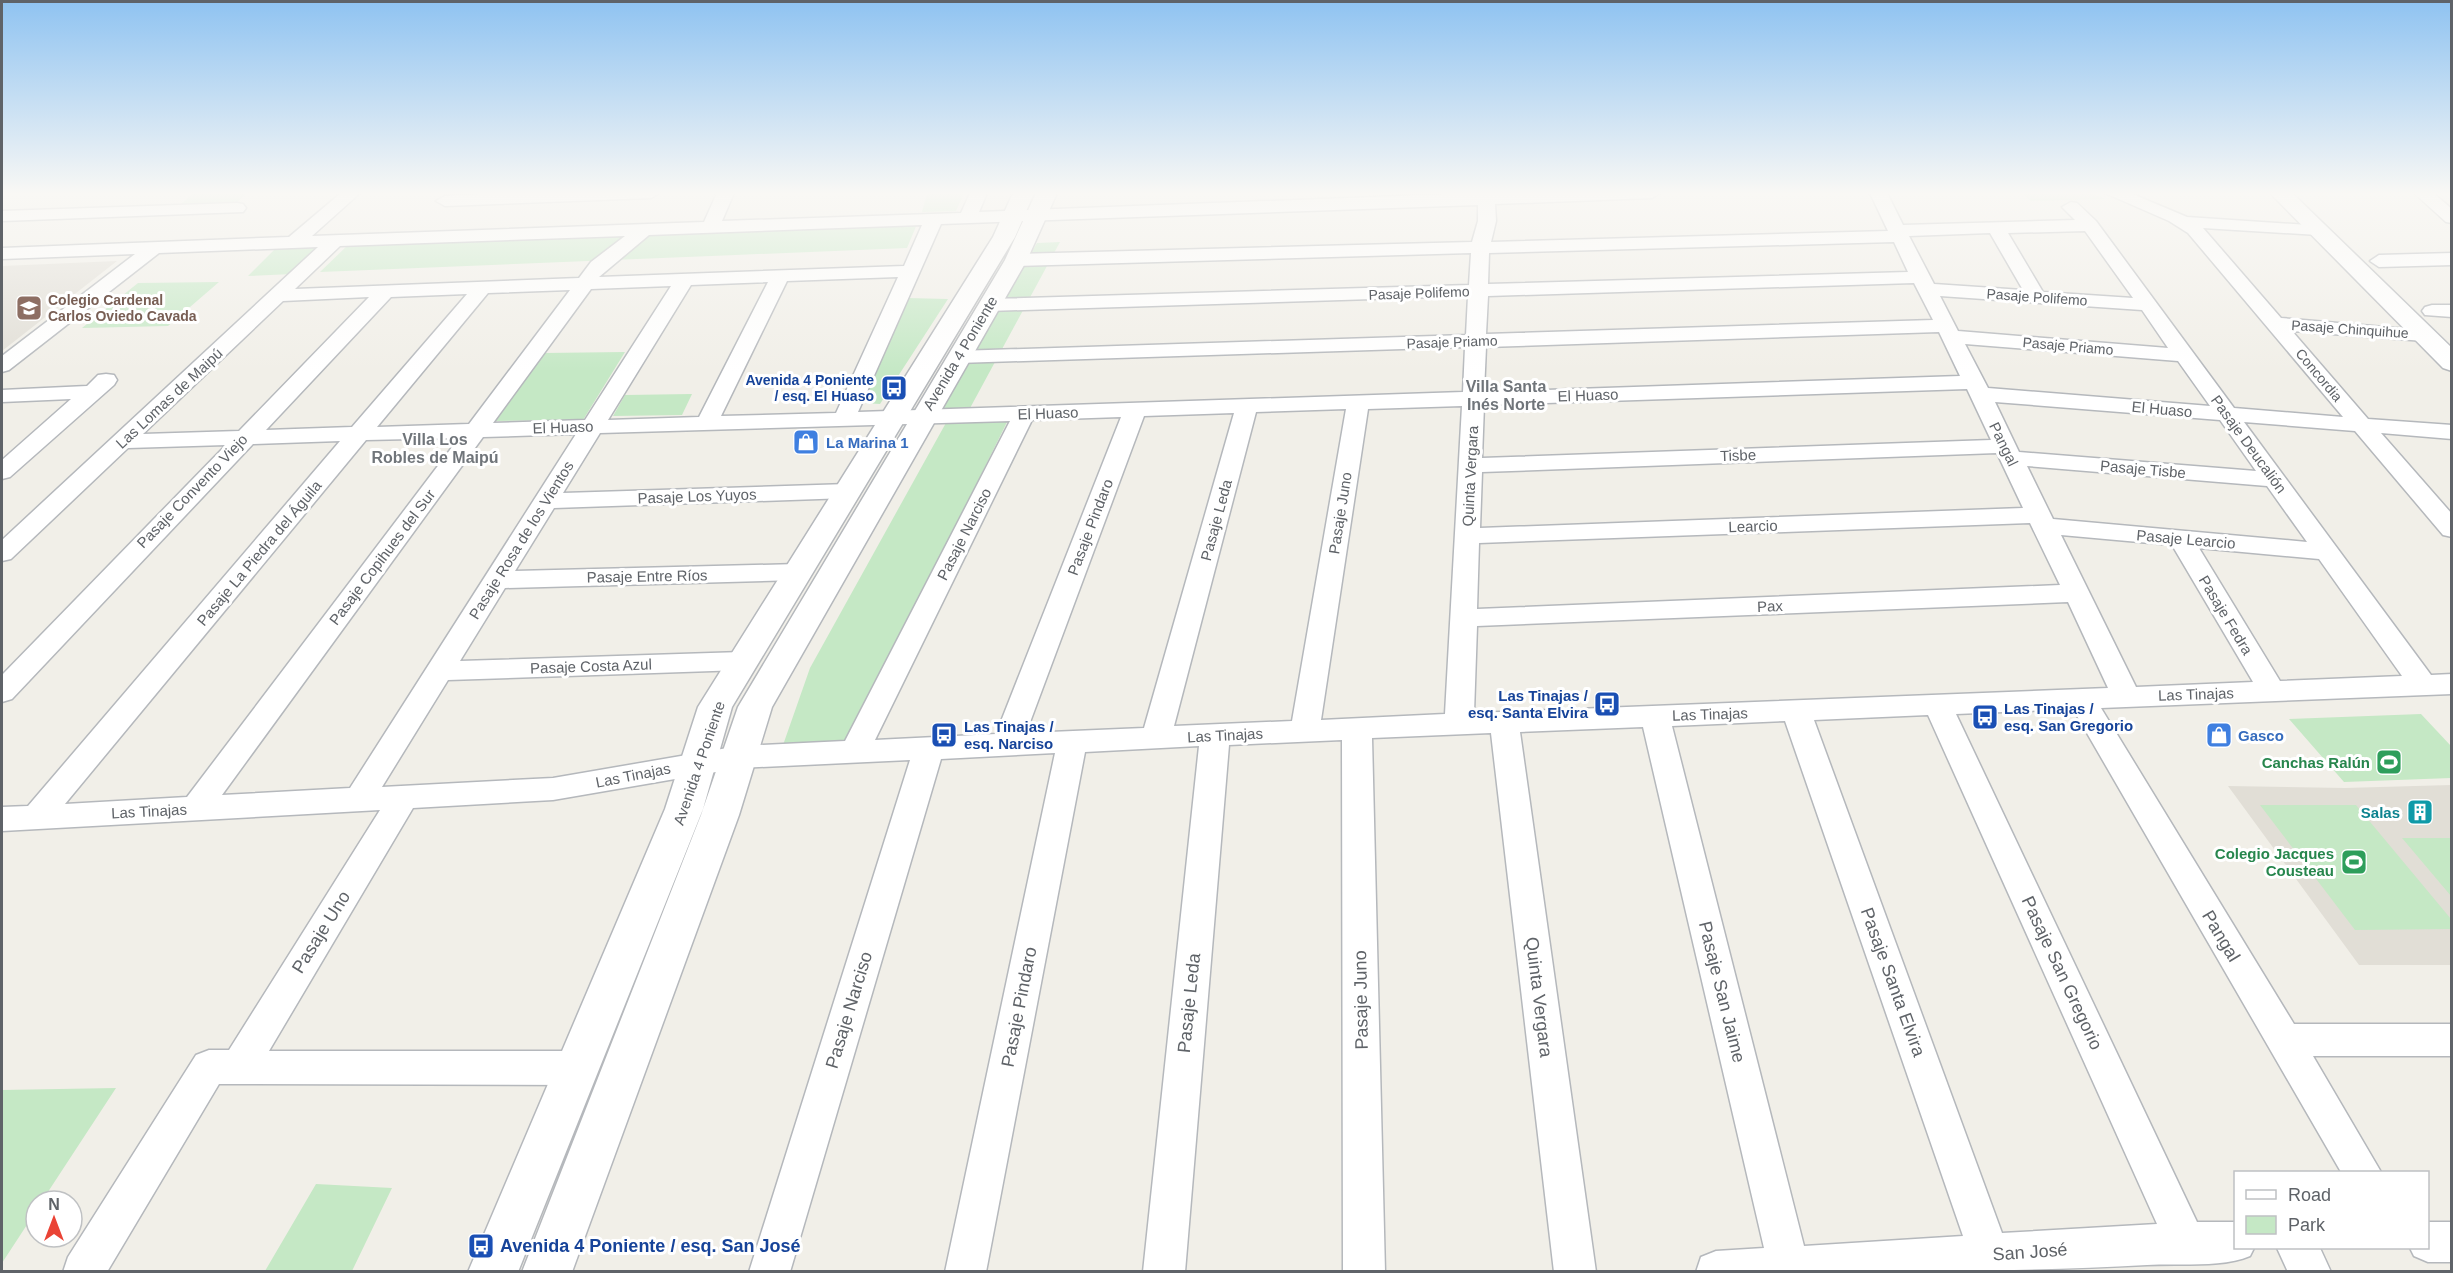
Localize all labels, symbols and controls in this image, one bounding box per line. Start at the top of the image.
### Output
street label: Pasaje Polifemo [1368,283,1470,303]
street label: Pasaje Polifemo [1986,285,2088,309]
place label: Colegio Cardenal Carlos Oviedo Cavada [48,292,197,324]
school or university icon: Colegio Cardenal Carlos Oviedo Cavada [14,293,44,323]
street label: Avenida 4 Poniente [919,293,1001,413]
street label: Pasaje Chinquihue [2291,317,2409,341]
street label: Pasaje Priamo [1406,332,1498,352]
street label: Pasaje Priamo [2022,334,2114,358]
street label: Las Lomas de Maipú [112,344,226,452]
street label: Concordia [2292,345,2346,405]
place label: Avenida 4 Poniente / esq. El Huaso [745,372,874,404]
bus stop icon: Avenida 4 Poniente / esq. El Huaso [879,373,909,403]
district label: Villa Santa Inés Norte [1466,378,1546,413]
street label: El Huaso [1557,385,1619,405]
street label: Pasaje Deucalión [2208,392,2290,496]
street label: El Huaso [2131,398,2193,420]
street label: El Huaso [1017,403,1079,423]
street label: El Huaso [532,417,594,437]
street label: Pangal [1986,419,2022,469]
street label: Quinta Vergara [1459,425,1481,527]
shop icon: La Marina 1 [791,427,821,457]
street label: Pasaje Convento Viejo [133,431,251,551]
district label: Villa Los Robles de Maipú [371,431,499,466]
place label: La Marina 1 [826,434,909,451]
street label: Tisbe [1720,446,1756,464]
street label: Pasaje Tisbe [2099,457,2187,481]
street label: Pasaje Rosa de los Vientos [465,458,577,622]
street label: Pasaje Juno [1325,471,1355,555]
street label: Pasaje La Piedra del Águila [193,476,325,629]
street label: Pasaje Pindaro [1064,476,1116,578]
street label: Pasaje Leda [1197,477,1235,562]
street label: Pasaje Los Yuyos [637,485,757,507]
street label: Pasaje Narciso [934,485,994,583]
street label: Pasaje Copihues del Sur [326,486,438,628]
street label: Learcio [1728,517,1778,535]
street label: Pasaje Learcio [2136,526,2236,552]
street label: Pasaje Entre Ríos [586,566,708,586]
street label: Pasaje Fedra [2196,572,2257,658]
street label: Pax [1757,597,1784,615]
street label: Pasaje Costa Azul [530,655,652,677]
street label: Las Tinajas [2158,684,2234,704]
place label: Las Tinajas / esq. Santa Elvira [1468,687,1589,721]
bus stop icon: Las Tinajas / esq. Santa Elvira [1592,689,1622,719]
street label: Avenida 4 Poniente [670,699,728,827]
place label: Las Tinajas / esq. San Gregorio [2004,700,2133,734]
bus stop icon: Las Tinajas / esq. San Gregorio [1970,702,2000,732]
street label: Las Tinajas [1672,704,1748,724]
place label: Las Tinajas / esq. Narciso [964,718,1055,752]
bus stop icon: Las Tinajas / esq. Narciso [929,720,959,750]
shop icon: Gasco [2204,720,2234,750]
street label: Las Tinajas [1187,725,1263,745]
place label: Gasco [2238,727,2284,744]
sports icon: Canchas Ralún [2374,747,2404,777]
place label: Canchas Ralún [2262,754,2370,771]
street label: Las Tinajas [594,759,672,791]
building icon: Salas [2405,797,2435,827]
street label: Las Tinajas [111,801,187,821]
place label: Salas [2361,804,2400,821]
place label: Colegio Jacques Cousteau [2215,845,2334,879]
sports icon: Colegio Jacques Cousteau [2339,847,2369,877]
street label: Pasaje Uno [288,887,354,977]
street label: Pasaje San Gregorio [2018,893,2106,1053]
street label: Pasaje Santa Elvira [1857,905,1930,1060]
street label: Pangal [2198,907,2244,965]
street label: Pasaje San Jaime [1695,919,1749,1065]
street label: Quinta Vergara [1522,936,1556,1059]
street label: Pasaje Pindaro [998,945,1040,1069]
street label: Pasaje Narciso [822,949,876,1071]
street label: Pasaje Juno [1350,950,1372,1050]
street label: Pasaje Leda [1174,951,1204,1054]
legend [2234,1171,2429,1249]
text: Road [2288,1185,2331,1205]
north arrow [24,1189,84,1249]
text: N [48,1196,60,1213]
text: Park [2288,1215,2326,1235]
bus stop icon: Avenida 4 Poniente / esq. San José [466,1231,496,1261]
place label: Avenida 4 Poniente / esq. San José [500,1236,800,1256]
street label: San José [1992,1239,2068,1265]

